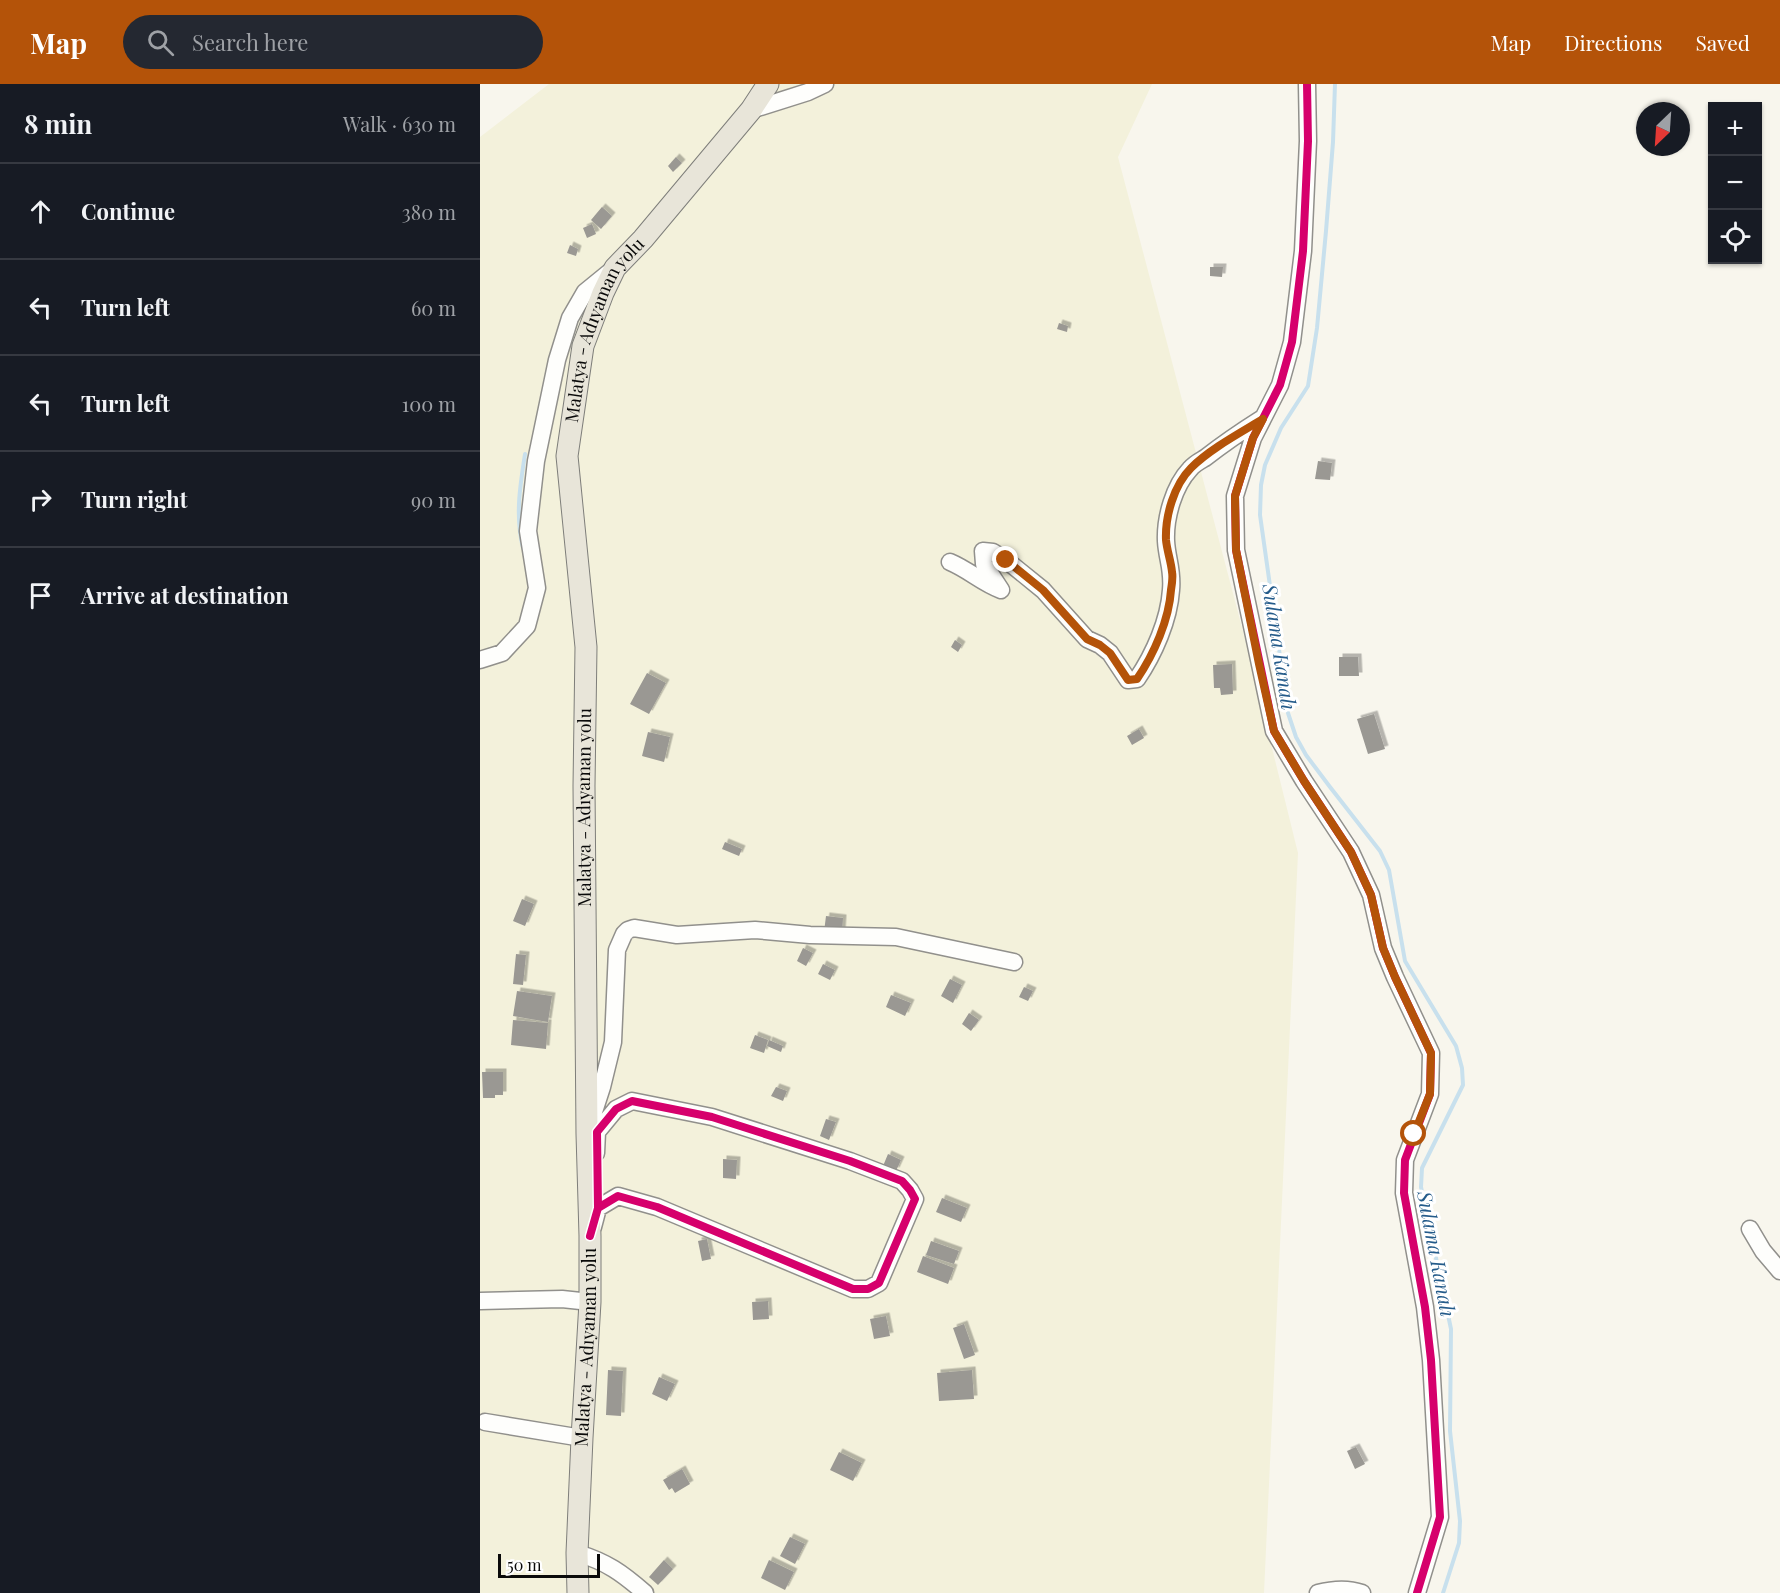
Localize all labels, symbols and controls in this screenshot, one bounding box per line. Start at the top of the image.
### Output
search box [123,15,543,69]
text: Map [30,24,87,61]
icon: search [144,26,177,59]
text: Search here [192,27,308,57]
text: Map [1490,28,1531,56]
text: Directions [1564,28,1662,56]
text: Saved [1695,28,1750,56]
north arrow [1636,102,1690,156]
map controls [1708,102,1762,264]
button: + [1708,102,1762,156]
text: 8 min [24,106,92,141]
text: Walk · 630 m [343,110,456,137]
button: − [1708,156,1762,210]
icon: ahead [24,195,57,228]
text: Continue [81,196,175,226]
text: 380 m [402,198,456,225]
button: locate [1708,210,1762,264]
street label: Malatya - Adıyaman yolu [559,232,649,424]
icon: left [24,291,57,324]
text: Turn left [81,292,170,322]
text: 60 m [411,294,456,321]
icon: left [24,387,57,420]
text: Turn left [81,388,170,418]
text: 100 m [402,390,456,417]
icon: right [24,483,57,516]
text: Turn right [81,484,187,514]
text: 90 m [411,486,456,513]
route end [992,546,1018,572]
icon: arrive [24,579,57,612]
text: Arrive at destination [81,580,289,610]
water label: Sulama Kanalı [1257,581,1304,712]
street label: Malatya - Adıyaman yolu [571,707,596,907]
route start [1400,1120,1426,1146]
water label: Sulama Kanalı [1412,1188,1463,1319]
street label: Malatya - Adıyaman yolu [569,1247,601,1447]
scale bar [498,1551,600,1578]
text: 50 m [507,1554,541,1575]

